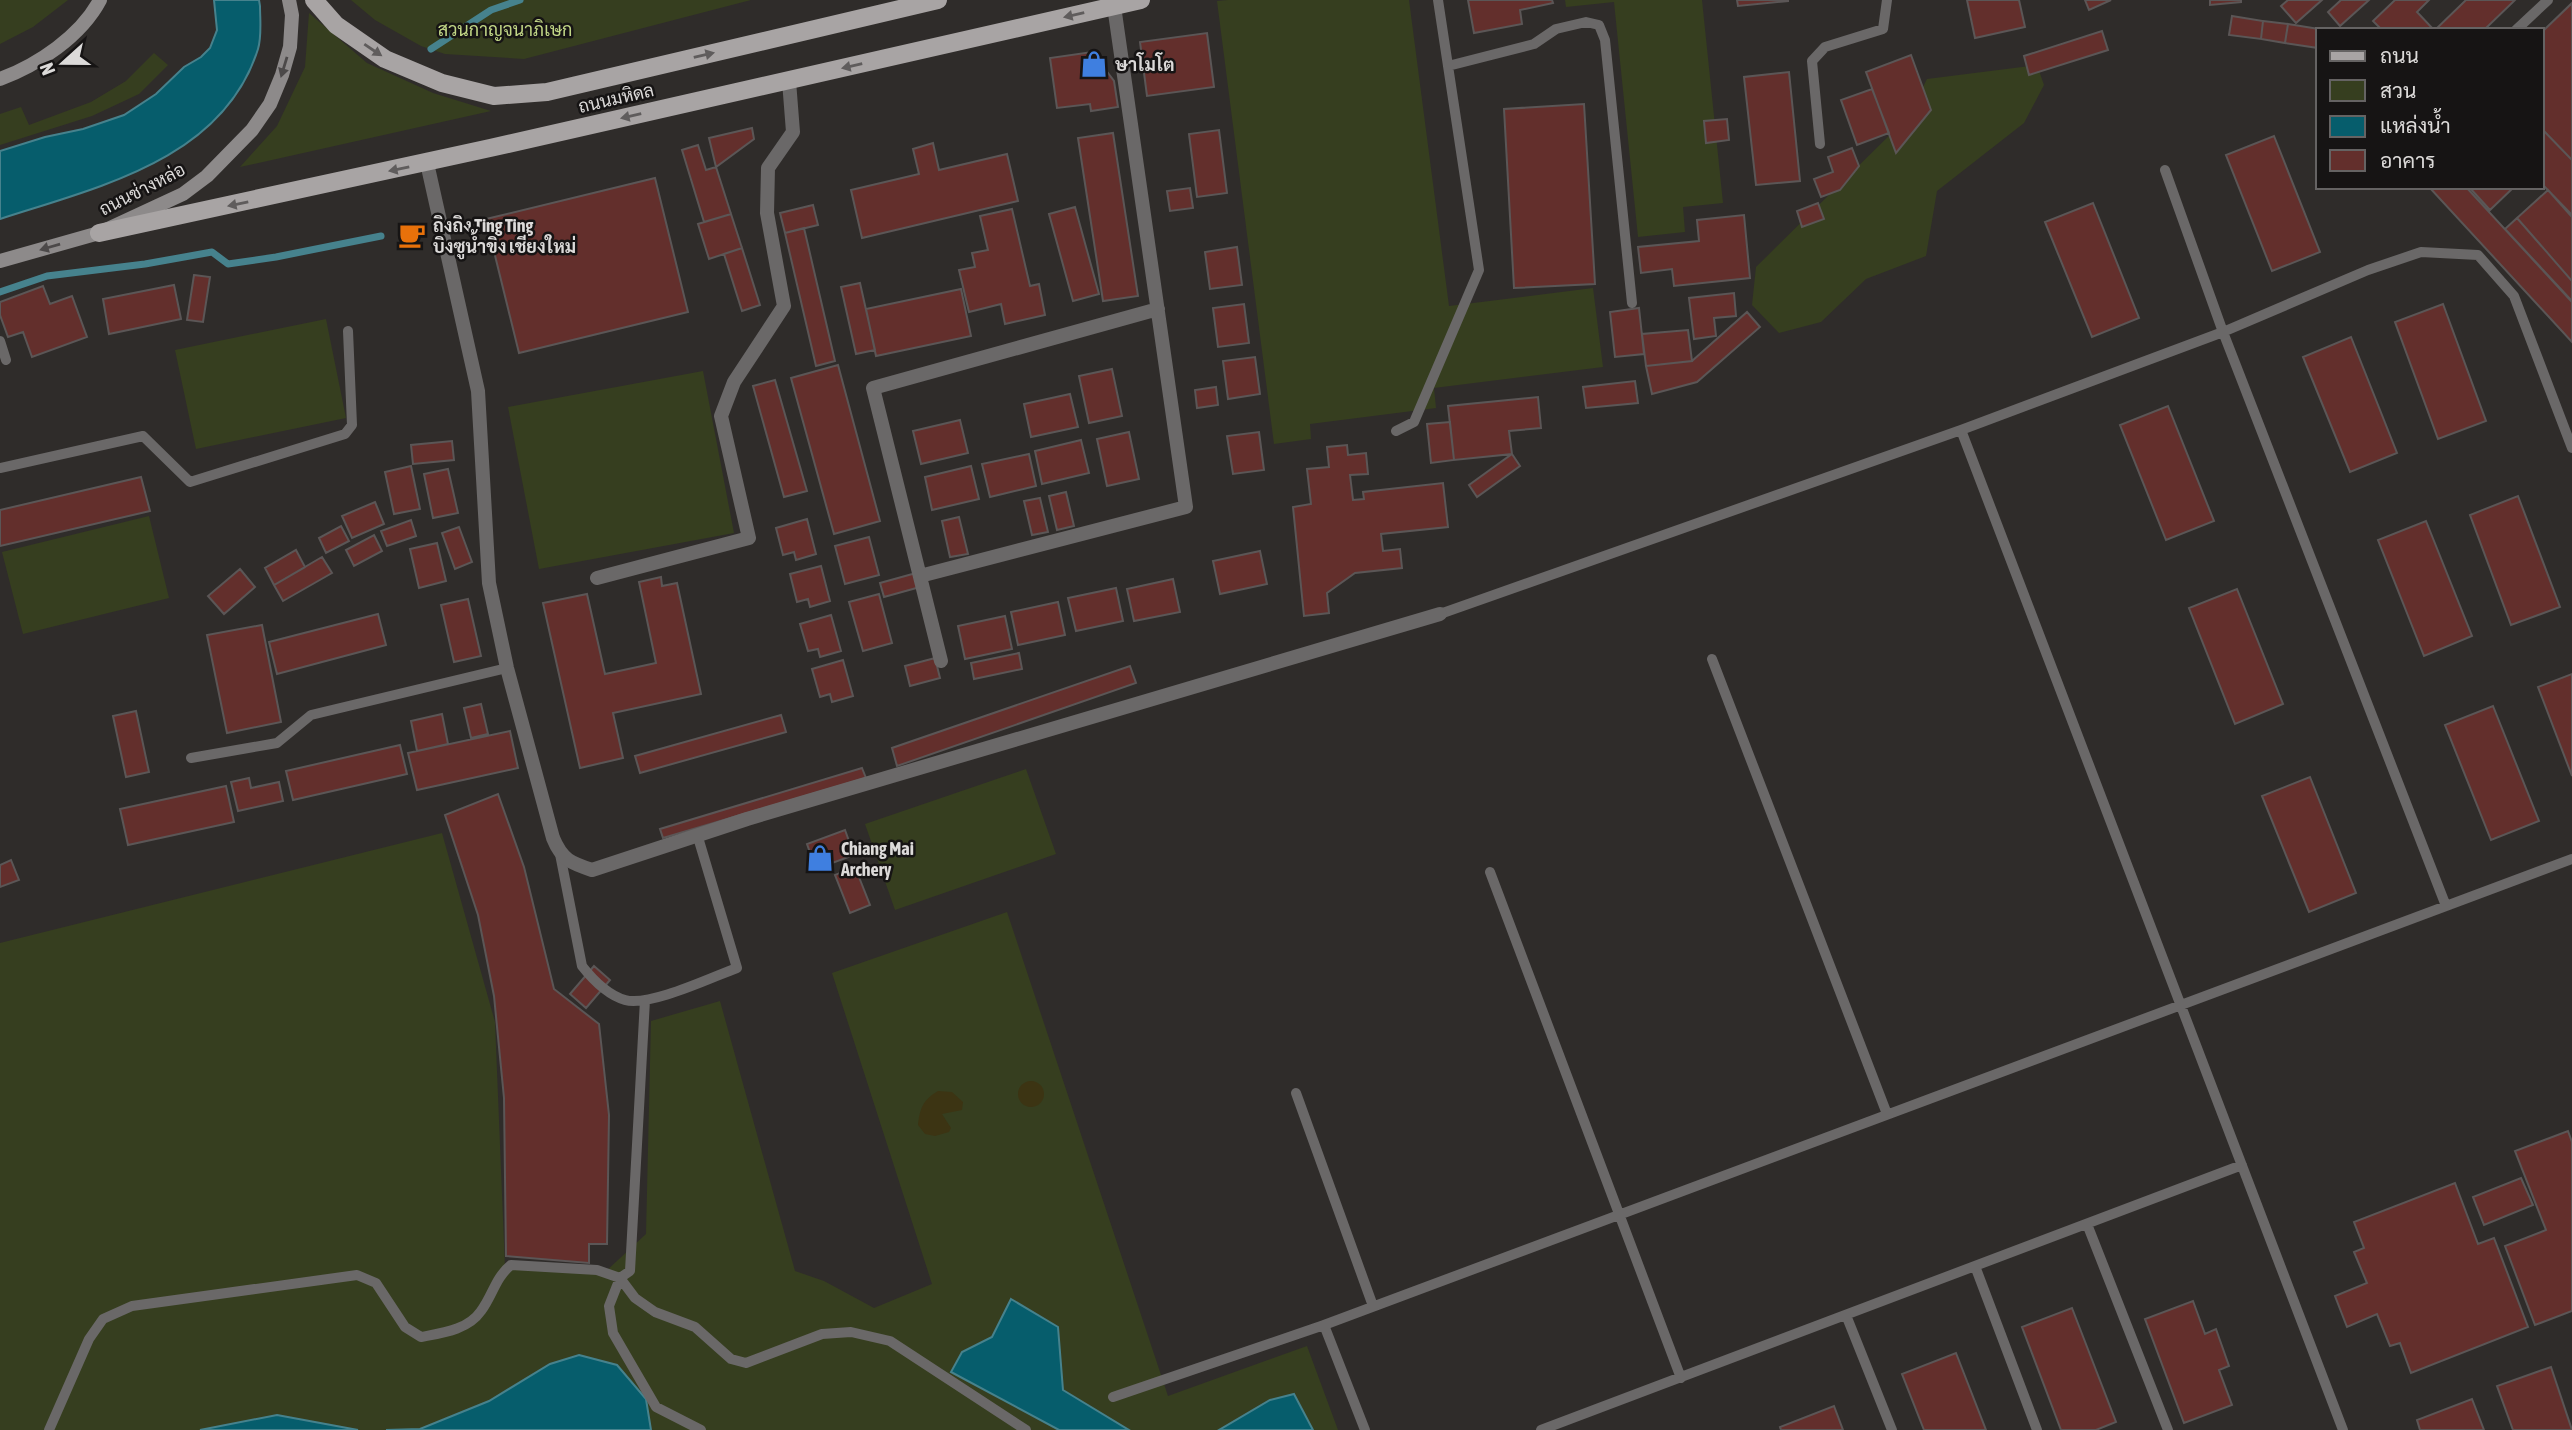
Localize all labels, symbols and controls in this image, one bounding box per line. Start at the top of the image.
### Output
one-way arrow [1063,10,1085,21]
park label: สวนกาญจนาภิเษก [438,19,572,41]
north arrow [28,28,98,98]
legend [2316,28,2544,189]
text: ถนน [2380,43,2419,67]
one-way arrow [363,44,383,57]
one-way arrow [693,49,715,60]
shop icon: ษาโมโต [1079,49,1109,79]
place label: ษาโมโต [1115,52,1174,75]
one-way arrow [278,57,289,78]
text: N [35,60,59,78]
one-way arrow [841,61,863,72]
text: สวน [2380,78,2416,102]
street label: ถนนมหิดล [576,79,656,117]
text: แหล่งน้ำ [2380,108,2451,137]
one-way arrow [620,111,642,122]
text: อาคาร [2380,148,2436,172]
street label: ถนนช่างหล่อ [95,157,188,220]
one-way arrow [388,163,410,174]
one-way arrow [227,199,249,210]
place label: ถิงถิง Ting Ting บิงซูน้ำขิง เชียงใหม่ [433,214,576,260]
cafe icon: ถิงถิง Ting Ting บิงซูน้ำขิง เชียงใหม่ [397,220,427,250]
one-way arrow [39,242,60,252]
place label: Chiang Mai Archery [840,838,914,880]
shop icon: Chiang Mai Archery [805,843,835,873]

